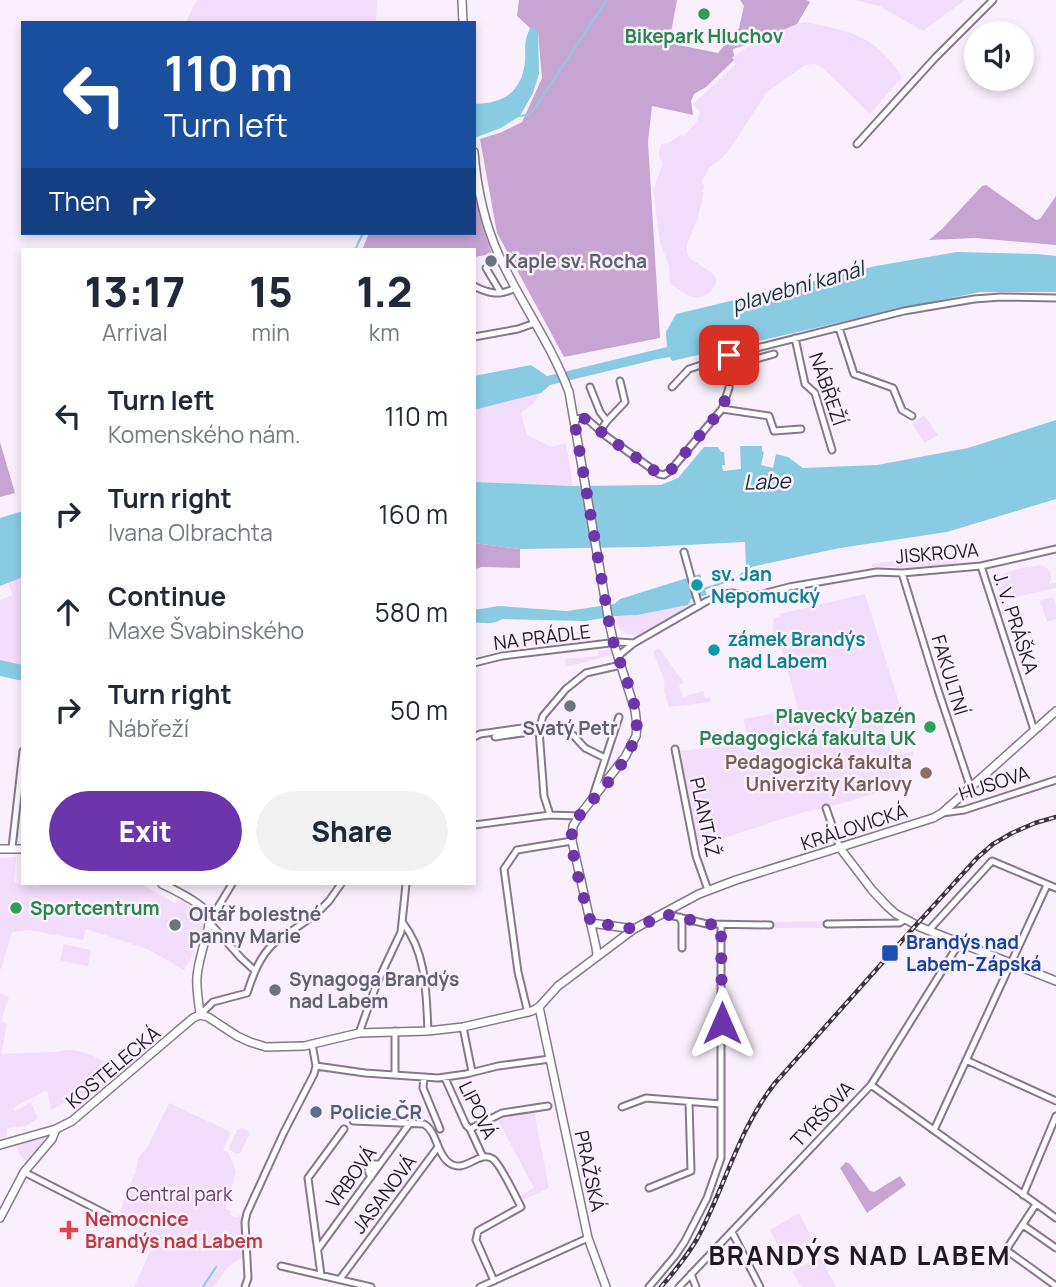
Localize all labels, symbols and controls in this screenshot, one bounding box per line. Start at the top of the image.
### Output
marker: Bikepark Hluchov [696,6,712,22]
map controls [964,21,1034,91]
button: sound [964,21,1034,91]
place label: Bikepark Hluchov [625,23,784,49]
text: 110 m [164,39,293,106]
icon: left [49,49,140,140]
text: Turn left [164,103,288,147]
icon: right [124,182,162,220]
text: Then [49,183,110,219]
place label: Kaple sv. Rocha [505,248,647,274]
marker: Kaple sv. Rocha [483,253,499,269]
water label: plavební kanál [728,253,870,318]
text: 13:17 [85,262,185,320]
text: 15 [249,262,293,320]
text: 1.2 [356,262,412,320]
text: Arrival [102,316,168,348]
text: min [252,316,290,348]
text: km [369,316,400,348]
pin [699,325,759,385]
icon: arrive [710,336,748,374]
street label: NÁBŘEŽÍ [803,349,853,429]
text: Turn left [108,382,215,418]
icon: left [49,397,87,435]
text: 110 m [385,398,448,434]
text: Komenského nám. [108,418,301,450]
water label: Labe [743,466,793,496]
text: Turn right [108,480,232,516]
icon: right [49,495,87,533]
text: 160 m [379,496,448,532]
text: Ivana Olbrachta [108,516,273,548]
street label: JISKROVA [894,536,980,570]
place label: sv. Jan Nepomucký [711,561,820,609]
street label: J. V. PRÁŠKA [987,569,1045,677]
marker: sv. Jan Nepomucký [689,577,705,593]
text: Continue [108,578,226,614]
icon: ahead [49,593,87,631]
text: 580 m [375,594,448,630]
text: Maxe Švabinského [108,614,304,646]
street label: NA PRÁDLE [492,618,592,656]
place label: zámek Brandýs nad Labem [728,626,866,674]
street label: FAKULTNÍ [925,632,975,718]
marker: zámek Brandýs nad Labem [706,642,722,658]
text: Turn right [108,676,232,712]
icon: right [49,691,87,729]
text: 50 m [390,692,448,728]
marker: Svatý Petr [562,698,578,714]
place label: Plavecký bazén Pedagogická fakulta UK [699,703,917,751]
text: Nábřeží [108,712,189,744]
place label: Svatý Petr [523,715,618,741]
marker: Plavecký bazén Pedagogická fakulta UK [922,719,938,735]
place label: Pedagogická fakulta Univerzity Karlovy [725,749,912,797]
street label: HUSOVA [955,759,1033,807]
marker: Pedagogická fakulta Univerzity Karlovy [918,765,934,781]
street label: PLANTÁŽ [684,775,726,859]
button: Exit [49,791,242,871]
button: Share [256,791,448,871]
street label: KRÁLOVICKÁ [797,798,911,856]
place label: Sportcentrum [30,895,160,921]
marker: Sportcentrum [8,900,24,916]
place label: Oltář bolestné panny Marie [189,901,321,949]
marker: Oltář bolestné panny Marie [167,917,183,933]
place label: Brandýs nad Labem-Zápská [906,929,1041,977]
marker: Brandýs nad Labem-Zápská [880,943,900,963]
place label: Synagoga Brandýs nad Labem [289,966,459,1014]
marker: Synagoga Brandýs nad Labem [267,982,283,998]
position arrow [685,986,759,1060]
street label: KOSTELECKÁ [61,1020,165,1114]
street label: TYRŠOVA [785,1075,859,1153]
street label: LIPOVÁ [453,1077,503,1143]
place label: Policie ČR [330,1099,422,1125]
marker: Policie ČR [308,1104,324,1120]
street label: PRAŽSKÁ [569,1128,611,1214]
street label: VRBOVÁ [320,1141,382,1213]
street label: JASANOVÁ [346,1149,422,1239]
park label: Central park [126,1181,233,1207]
place label: Nemocnice Brandýs nad Labem [85,1206,263,1254]
marker: Nemocnice Brandýs nad Labem [59,1220,79,1240]
district label: BRANDÝS NAD LABEM [708,1237,1012,1273]

